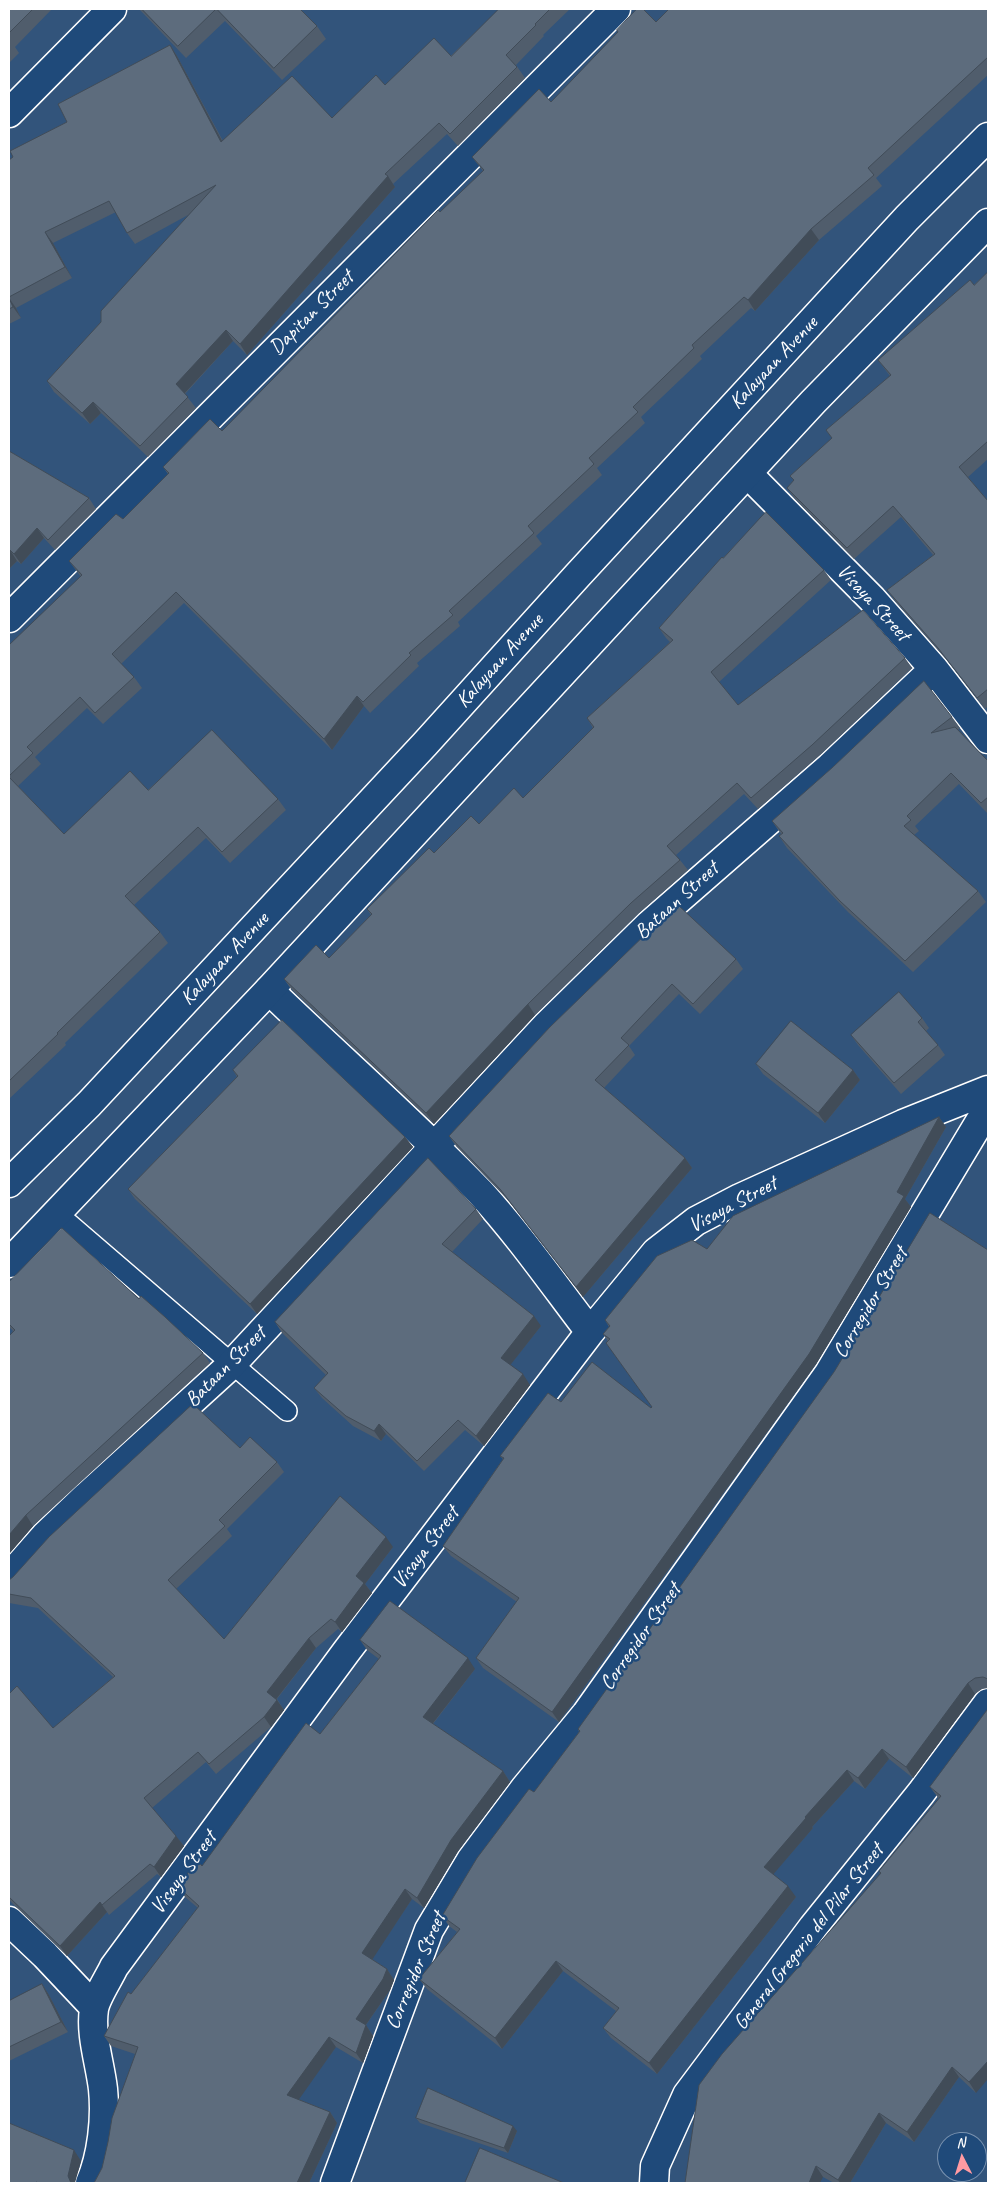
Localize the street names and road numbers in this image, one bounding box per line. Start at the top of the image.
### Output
street label: Dapitan Street [265,266,359,360]
street label: Kalayaan Avenue [724,311,824,415]
street label: Visaya Street [831,559,915,647]
street label: Kalayaan Avenue [451,609,549,713]
street label: Bataan Street [630,857,724,945]
street label: Kalayaan Avenue [175,907,275,1011]
street label: Visaya Street [685,1171,781,1239]
street label: Corregidor Street [828,1243,914,1363]
street label: Bataan Street [180,1321,272,1413]
street label: Visaya Street [387,1502,465,1594]
street label: Corregidor Street [595,1579,687,1695]
street label: Visaya Street [145,1827,223,1919]
street label: General Gregorio del Pilar Street [728,1839,890,2035]
street label: Corregidor Street [380,1909,452,2033]

